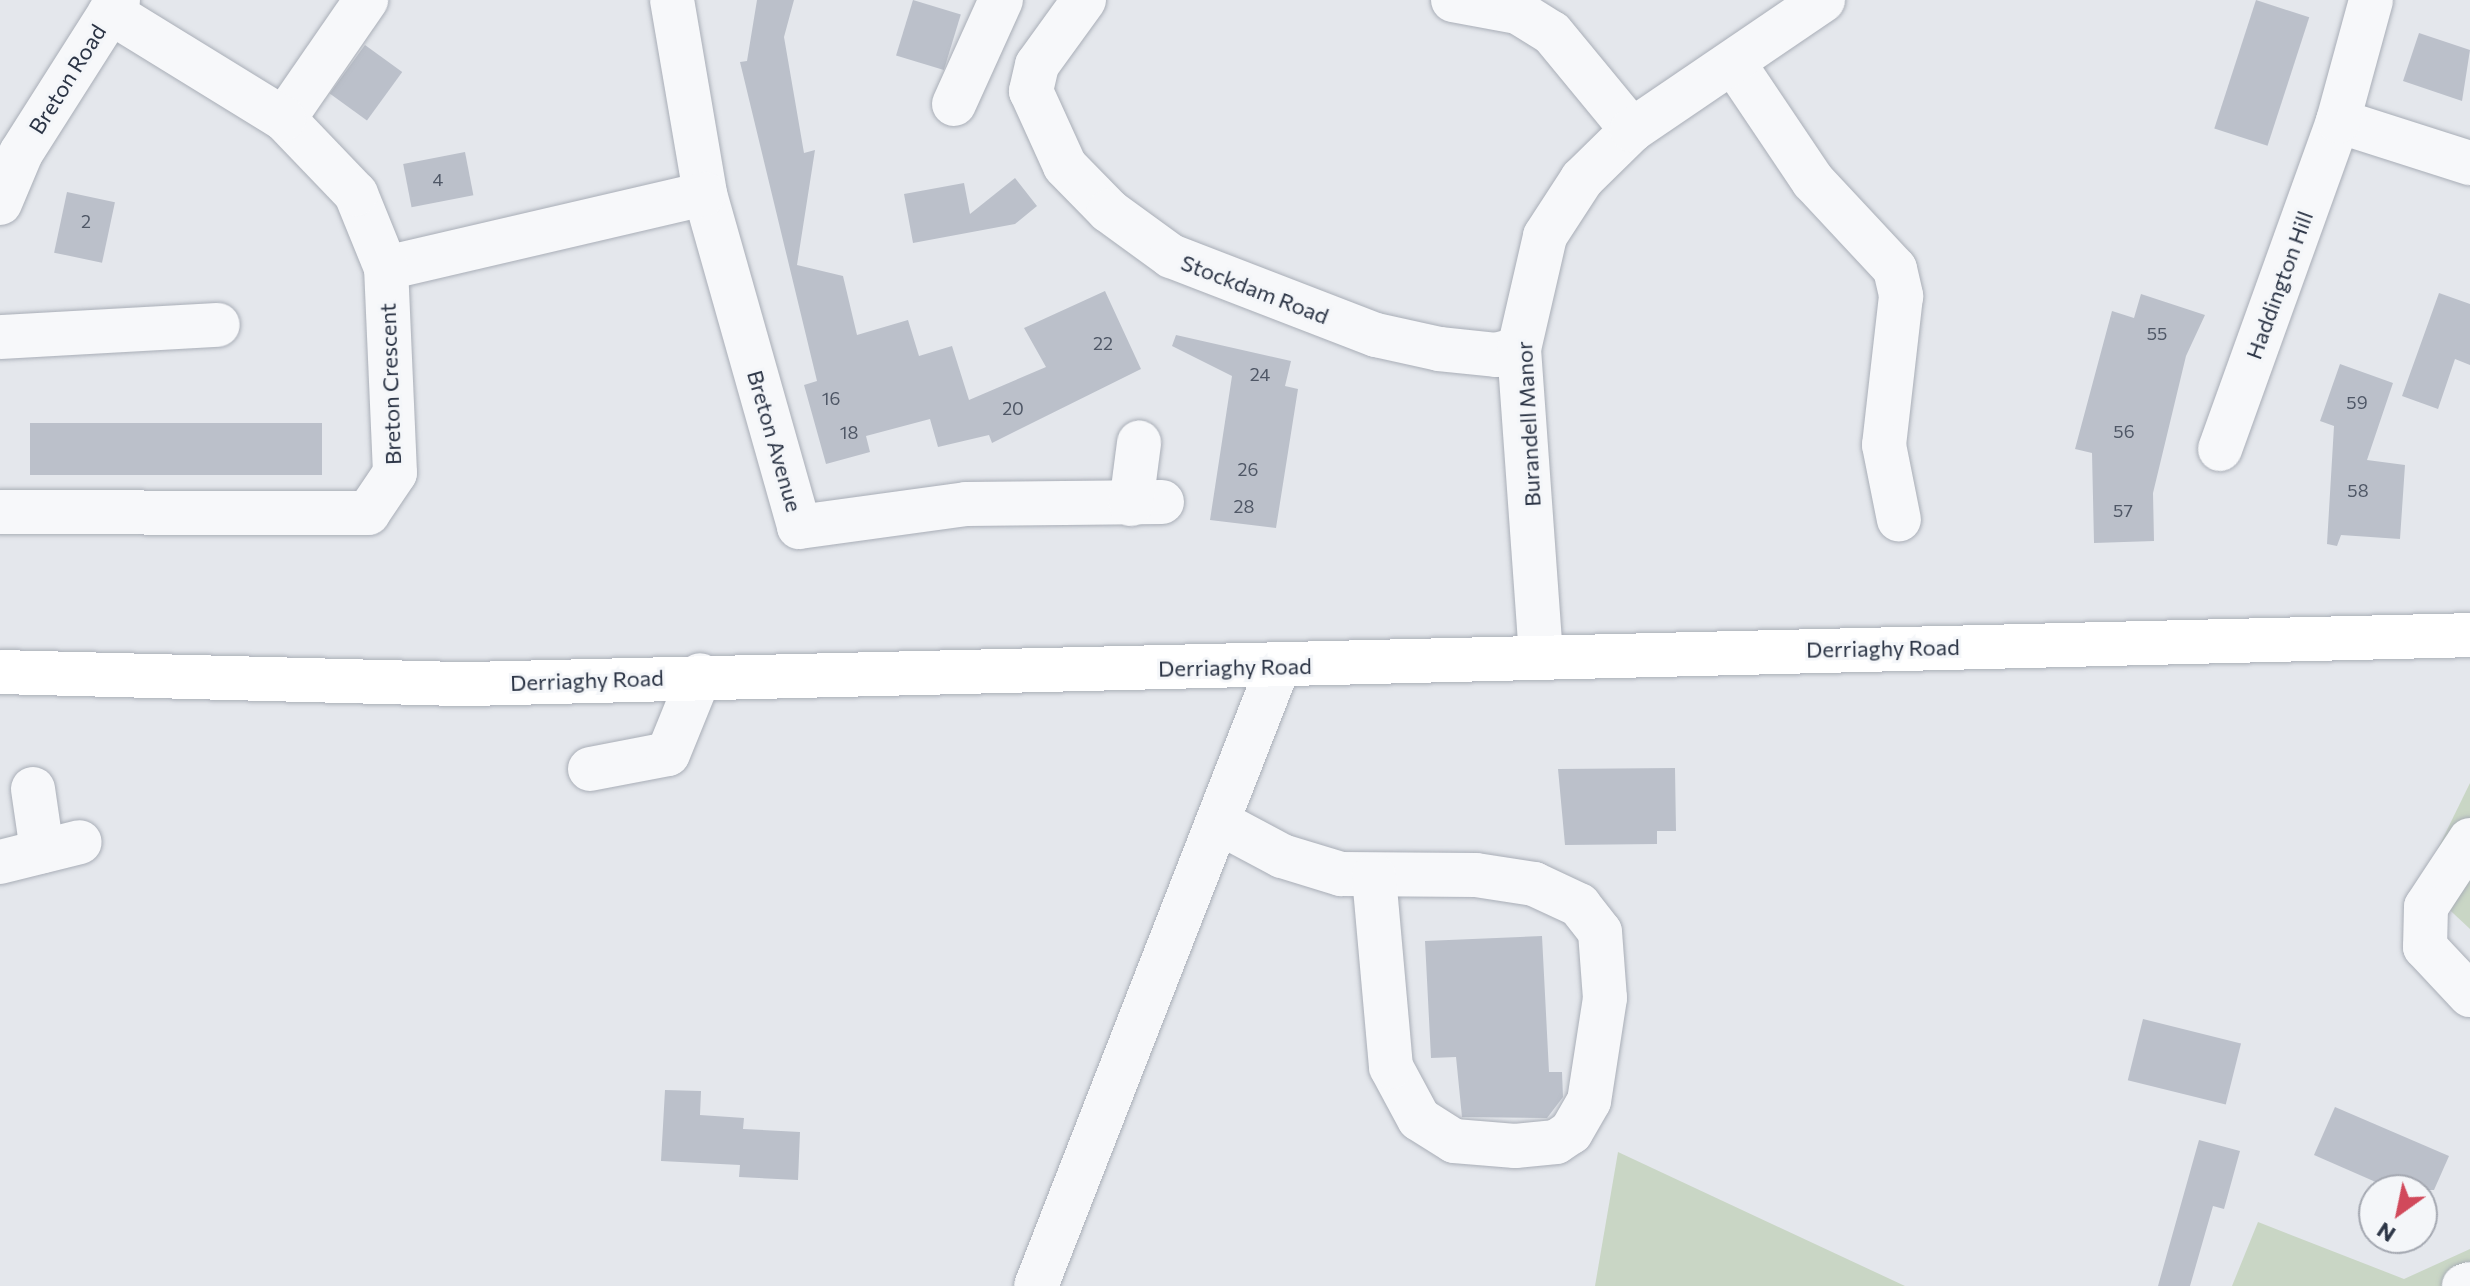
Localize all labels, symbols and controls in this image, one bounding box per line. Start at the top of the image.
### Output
street label: Breton Road [23,19,111,139]
house number: 4 [433,168,443,190]
street label: Haddington Hill [2240,207,2318,363]
house number: 2 [81,210,91,232]
street label: Stockdam Road [1177,249,1333,329]
street label: Breton Crescent [374,303,406,465]
house number: 55 [2147,322,2167,344]
house number: 22 [1093,332,1113,354]
street label: Burandell Manor [1510,341,1546,507]
house number: 24 [1250,363,1270,385]
street label: Breton Avenue [742,367,808,515]
house number: 16 [822,387,840,409]
house number: 59 [2346,391,2368,413]
house number: 20 [1002,397,1024,419]
house number: 56 [2113,420,2135,442]
house number: 18 [840,421,858,443]
house number: 26 [1238,458,1258,480]
house number: 58 [2347,479,2369,501]
house number: 28 [1234,495,1254,517]
house number: 57 [2113,499,2133,521]
street label: Derriaghy Road [1806,633,1960,663]
street label: Derriaghy Road [1158,652,1312,682]
street label: Derriaghy Road [510,664,664,696]
north arrow [2358,1174,2438,1254]
text: N [2371,1217,2400,1249]

